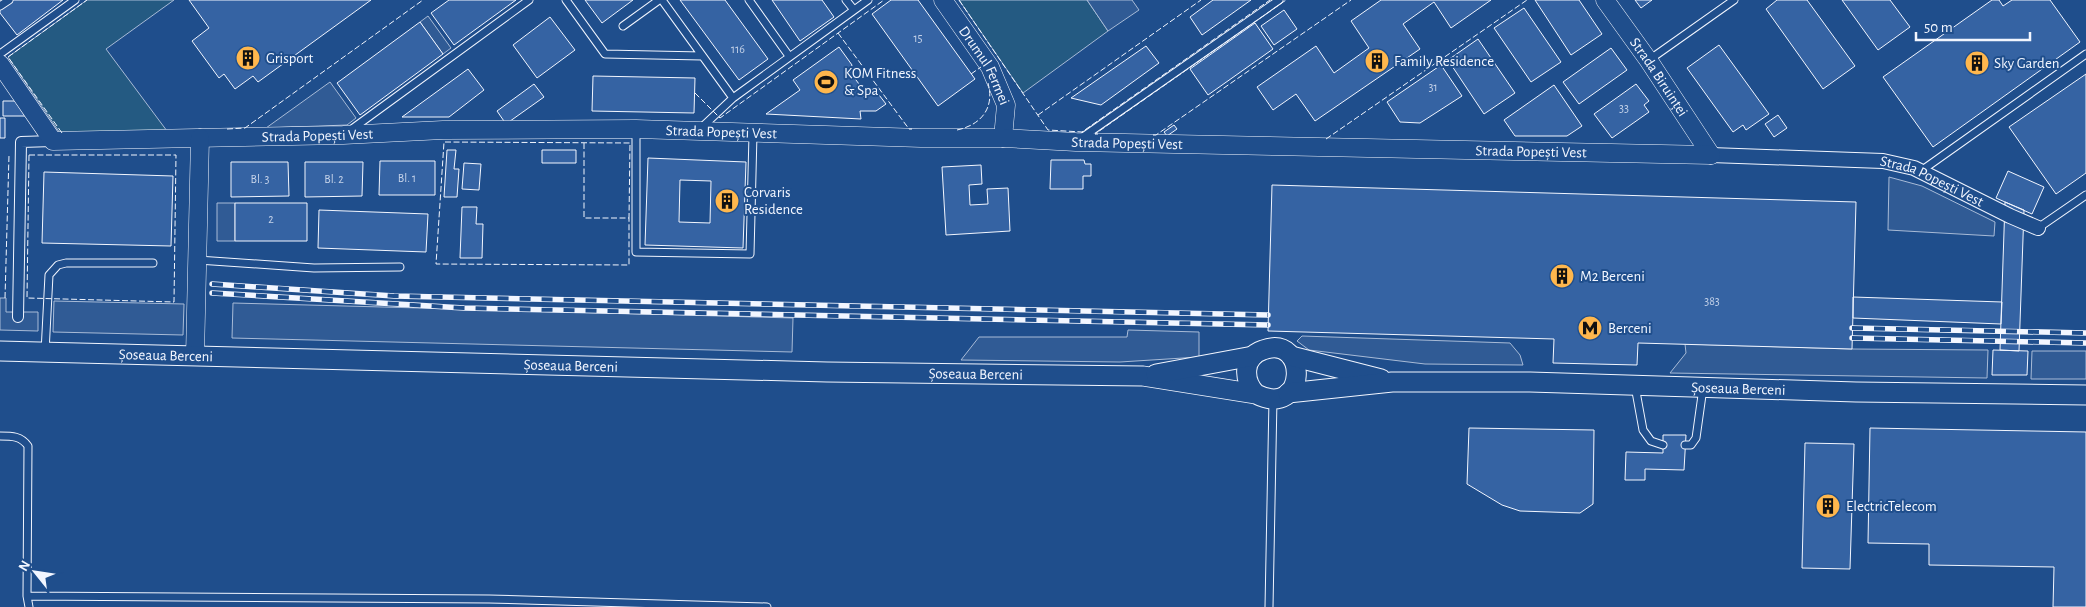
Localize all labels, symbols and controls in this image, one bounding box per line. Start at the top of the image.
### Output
scale bar [1916,10,2030,42]
text: 50 m [1924,20,1953,35]
street label: Drumul Fermei [956,23,1013,107]
house number: 15 [913,32,923,44]
street label: Strada Biruinței [1627,35,1691,119]
house number: 116 [731,43,745,55]
building icon: Grisport [235,45,261,71]
building icon: Family Residence [1364,48,1390,74]
building icon: Sky Garden [1964,50,1990,76]
place label: Grisport [266,51,313,66]
place label: Family Residence [1394,54,1494,69]
place label: Sky Garden [1994,56,2060,71]
place label: KOM Fitness & Spa [844,66,916,98]
sports icon: KOM Fitness & Spa [813,69,839,95]
house number: 31 [1428,81,1438,93]
house number: 33 [1619,102,1629,114]
street label: Strada Popești Vest [665,122,777,141]
street label: Strada Popești Vest [262,126,374,144]
street label: Strada Popești Vest [1071,134,1183,152]
street label: Strada Popești Vest [1475,143,1587,160]
street label: Strada Popești Vest [1879,153,1986,209]
house number: Bl. 1 [398,172,416,184]
house number: Bl. 3 [250,173,270,185]
house number: Bl. 2 [324,173,344,185]
place label: Corvaris Residence [744,185,803,217]
building icon: Corvaris Residence [714,188,740,214]
house number: 2 [268,213,274,225]
building icon: M2 Berceni [1549,263,1575,289]
place label: M2 Berceni [1580,269,1645,284]
house number: 383 [1704,295,1720,307]
metro station icon: Berceni [1577,315,1603,341]
place label: Berceni [1608,321,1652,336]
street label: Șoseaua Berceni [119,347,213,364]
street label: Șoseaua Berceni [523,357,618,374]
street label: Șoseaua Berceni [928,366,1023,382]
street label: Șoseaua Berceni [1691,379,1786,397]
building icon: ElectricTelecom [1815,493,1841,519]
place label: ElectricTelecom [1846,499,1937,514]
north arrow [10,547,60,597]
text: N [16,558,33,574]

